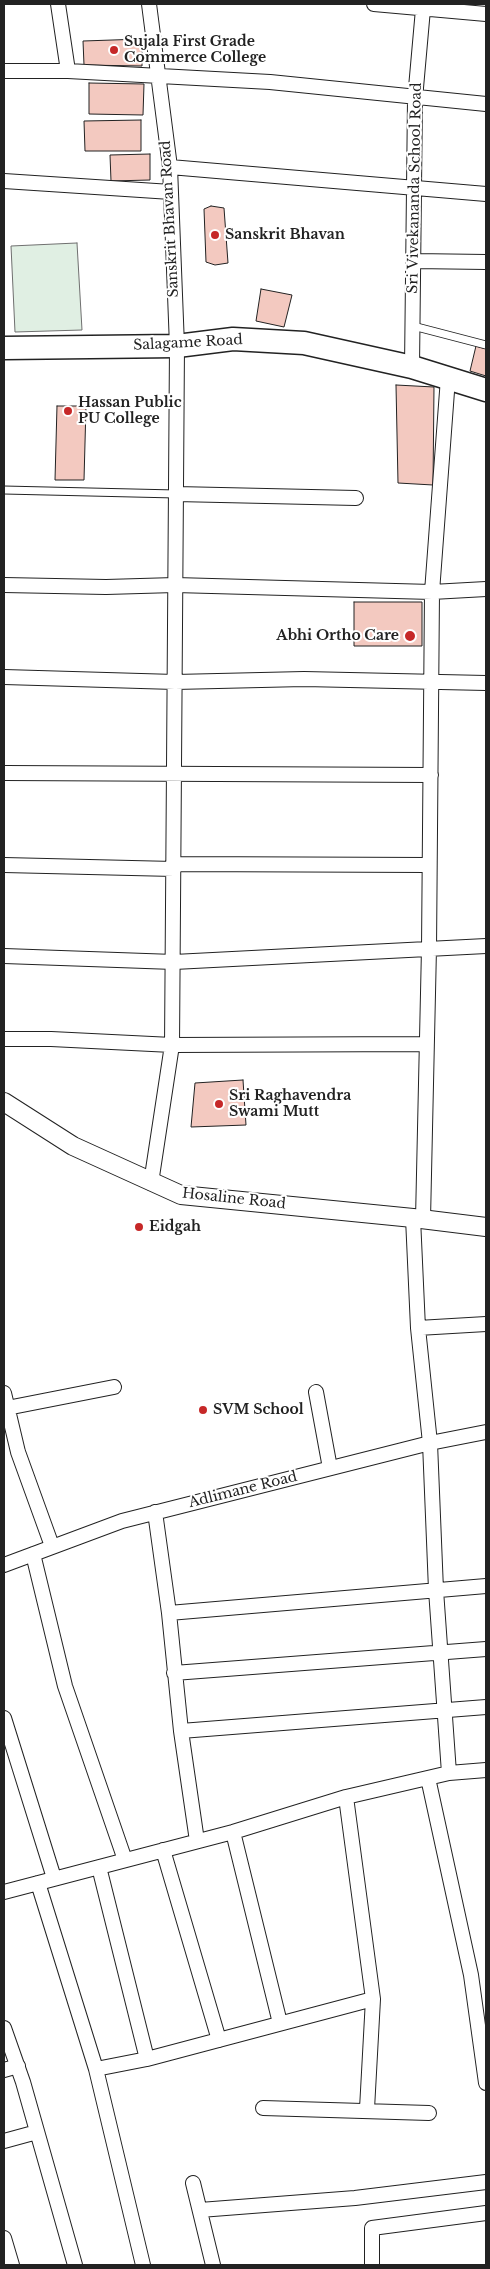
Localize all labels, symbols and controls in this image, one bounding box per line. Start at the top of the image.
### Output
place label: Sujala First Grade Commerce College [124,34,266,66]
marker: Sujala First Grade Commerce College [108,44,120,56]
street label: Sri Vivekananda School Road [405,82,425,294]
street label: Sanskrit Bhavan Road [158,140,182,298]
place label: Sanskrit Bhavan [225,227,345,243]
marker: Sanskrit Bhavan [209,229,221,241]
street label: Salagame Road [133,332,243,354]
place label: Hassan Public PU College [78,395,182,428]
marker: Hassan Public PU College [62,405,74,417]
place label: Abhi Ortho Care [276,628,399,644]
marker: Abhi Ortho Care [403,629,417,643]
place label: Sri Raghavendra Swami Mutt [229,1088,351,1120]
marker: Sri Raghavendra Swami Mutt [213,1098,225,1110]
street label: Hosaline Road [181,1185,287,1213]
place label: Eidgah [149,1219,201,1235]
marker: Eidgah [133,1221,145,1233]
place label: SVM School [213,1402,304,1418]
marker: SVM School [197,1404,209,1416]
street label: Adlimane Road [187,1468,299,1512]

